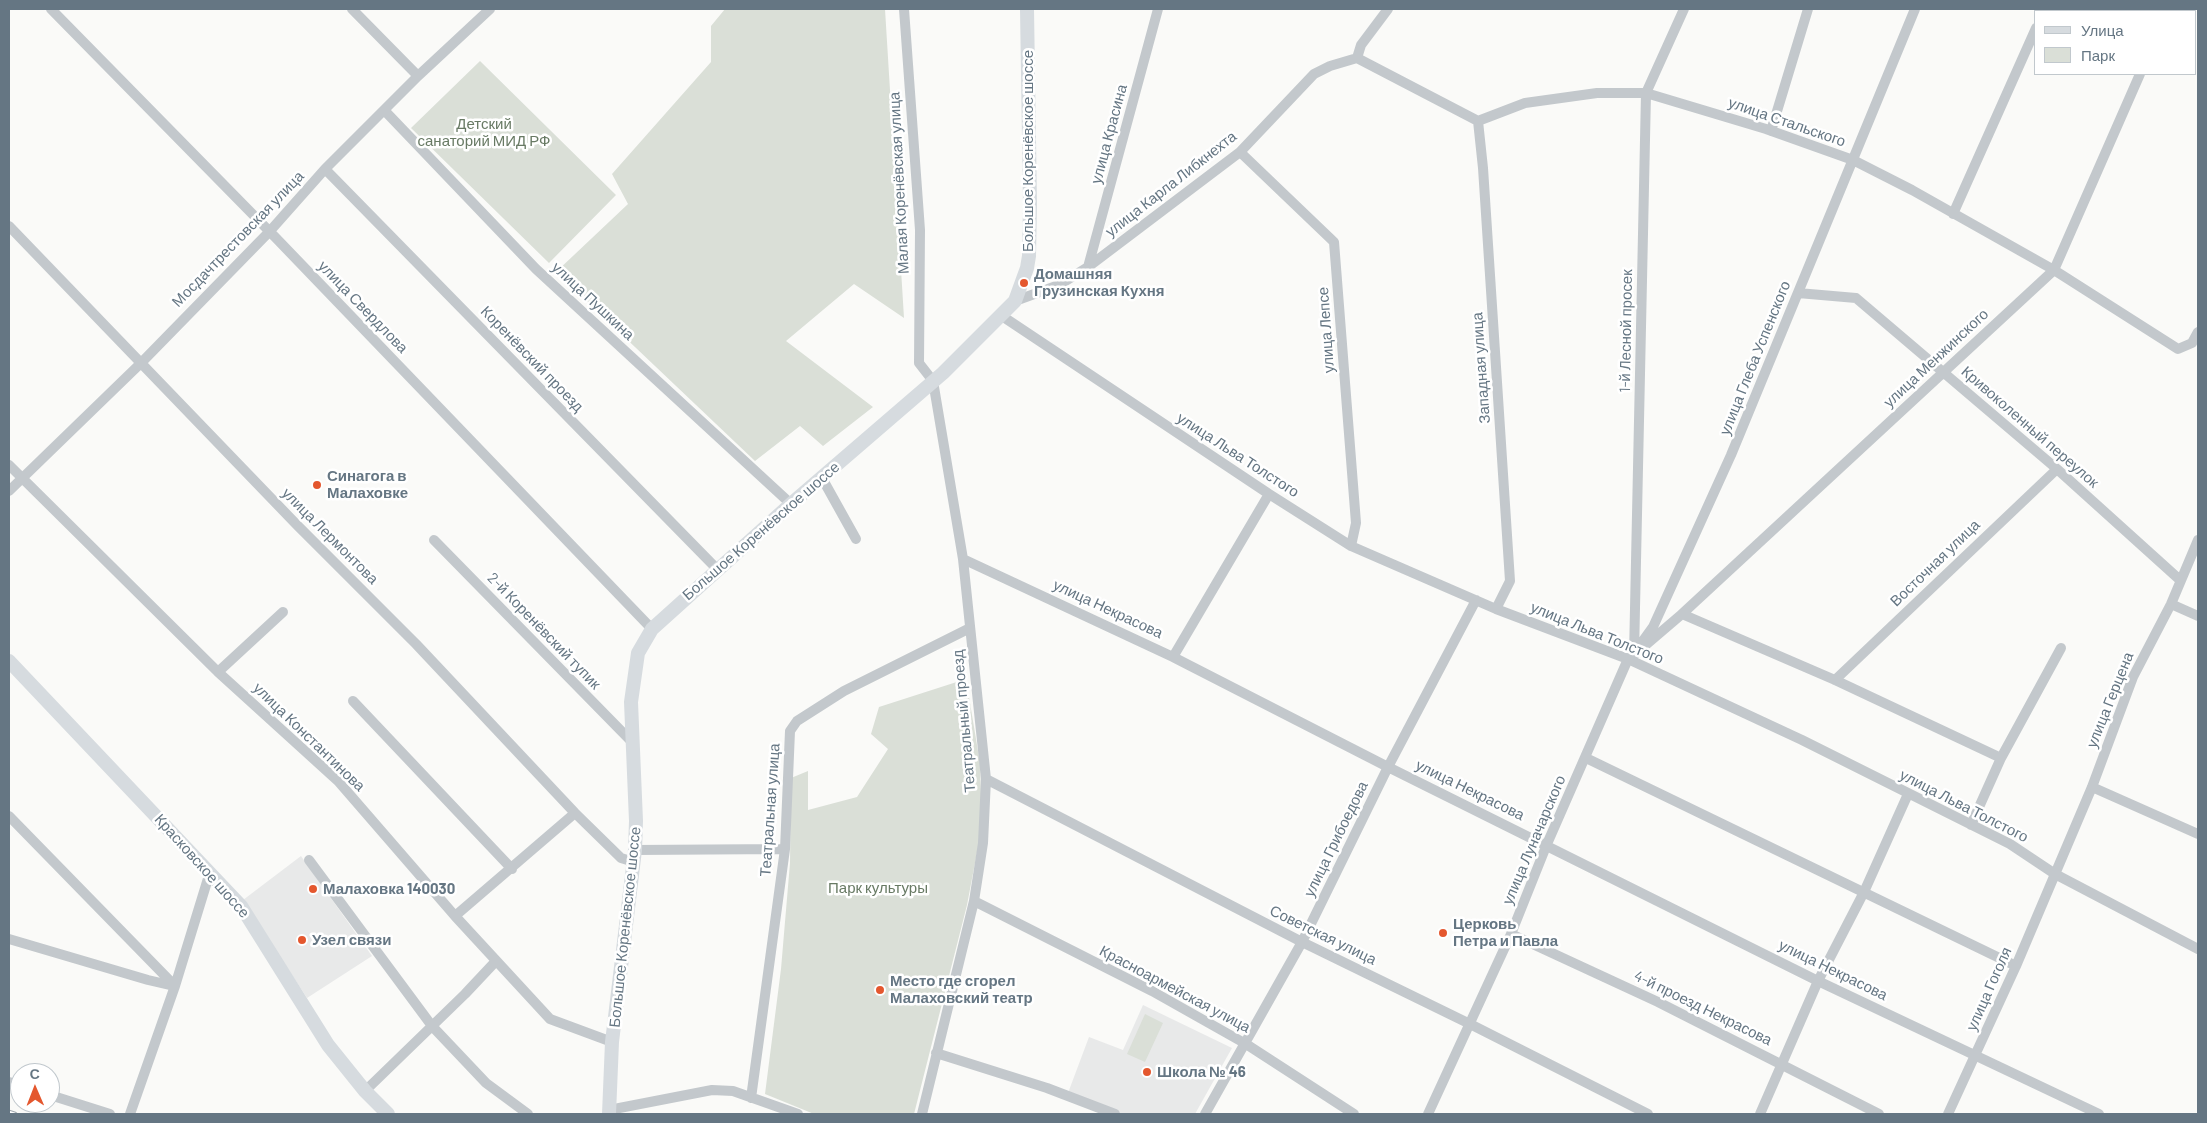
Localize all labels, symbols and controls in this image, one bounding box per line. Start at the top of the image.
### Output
legend [2034,10,2197,75]
text: Улица [2081,21,2124,39]
text: Парк [2081,46,2115,64]
street label: Большое Коренёвское шоссе [1019,50,1037,252]
street label: улица Красина [1087,82,1131,186]
street label: Малая Коренёвская улица [885,91,913,275]
street label: улица Стальского [1726,94,1848,150]
park label: Детский санаторий МИД РФ [418,115,550,150]
street label: улица Карла Либкнехта [1102,127,1240,241]
street label: Мосдачтрестовская улица [168,167,308,311]
street label: улица Свердлова [314,257,412,357]
street label: улица Пушкина [548,258,638,344]
place label: Домашняя Грузинская Кухня [1034,265,1165,300]
street label: 1-й Лесной просек [1616,269,1636,393]
marker: Домашняя Грузинская Кухня [1018,277,1030,289]
street label: улица Глеба Успенского [1716,278,1794,438]
street label: улица Лепсе [1314,286,1338,374]
street label: Коренёвский проезд [477,302,587,416]
street label: улица Менжинского [1880,305,1992,411]
street label: Западная улица [1468,312,1494,424]
street label: Кривоколенный переулок [1958,362,2102,492]
street label: улица Льва Толстого [1174,409,1302,501]
street label: Большое Коренёвское шоссе [679,458,843,604]
place label: Синагога в Малаховке [327,467,408,502]
marker: Синагога в Малаховке [311,479,323,491]
street label: улица Лермонтова [278,484,382,588]
street label: Восточная улица [1887,516,1983,610]
street label: 2-й Коренёвский тупик [484,569,604,693]
street label: улица Некрасова [1050,576,1166,642]
street label: улица Льва Толстого [1528,598,1666,668]
street label: Театральный проезд [949,649,979,793]
street label: улица Герцена [2083,650,2137,750]
street label: улица Константинова [249,679,369,795]
street label: Театральная улица [756,743,784,877]
street label: улица Некрасова [1413,756,1527,824]
street label: улица Льва Толстого [1897,766,2031,846]
street label: улица Луначарского [1499,773,1569,907]
street label: улица Грибоедова [1300,778,1372,900]
street label: Красковское шоссе [151,810,253,922]
street label: Большое Коренёвское шоссе [605,826,645,1028]
park label: Парк культуры [828,879,928,897]
place label: Малаховка 140030 [323,880,455,898]
marker: Малаховка 140030 [307,883,319,895]
street label: Советская улица [1267,901,1379,969]
place label: Церковь Петра и Павла [1453,915,1558,950]
marker: Церковь Петра и Павла [1437,927,1449,939]
place label: Узел связи [312,931,392,949]
marker: Узел связи [296,934,308,946]
street label: улица Некрасова [1776,936,1890,1004]
street label: Красноармейская улица [1096,942,1254,1036]
street label: улица Гоголя [1963,944,2015,1034]
street label: 4-й проезд Некрасова [1631,967,1775,1049]
place label: Место где сгорел Малаховский театр [890,972,1033,1007]
marker: Место где сгорел Малаховский театр [874,984,886,996]
north arrow [10,1063,60,1113]
place label: Школа № 46 [1157,1063,1246,1081]
text: С [30,1065,40,1082]
marker: Школа № 46 [1141,1066,1153,1078]

